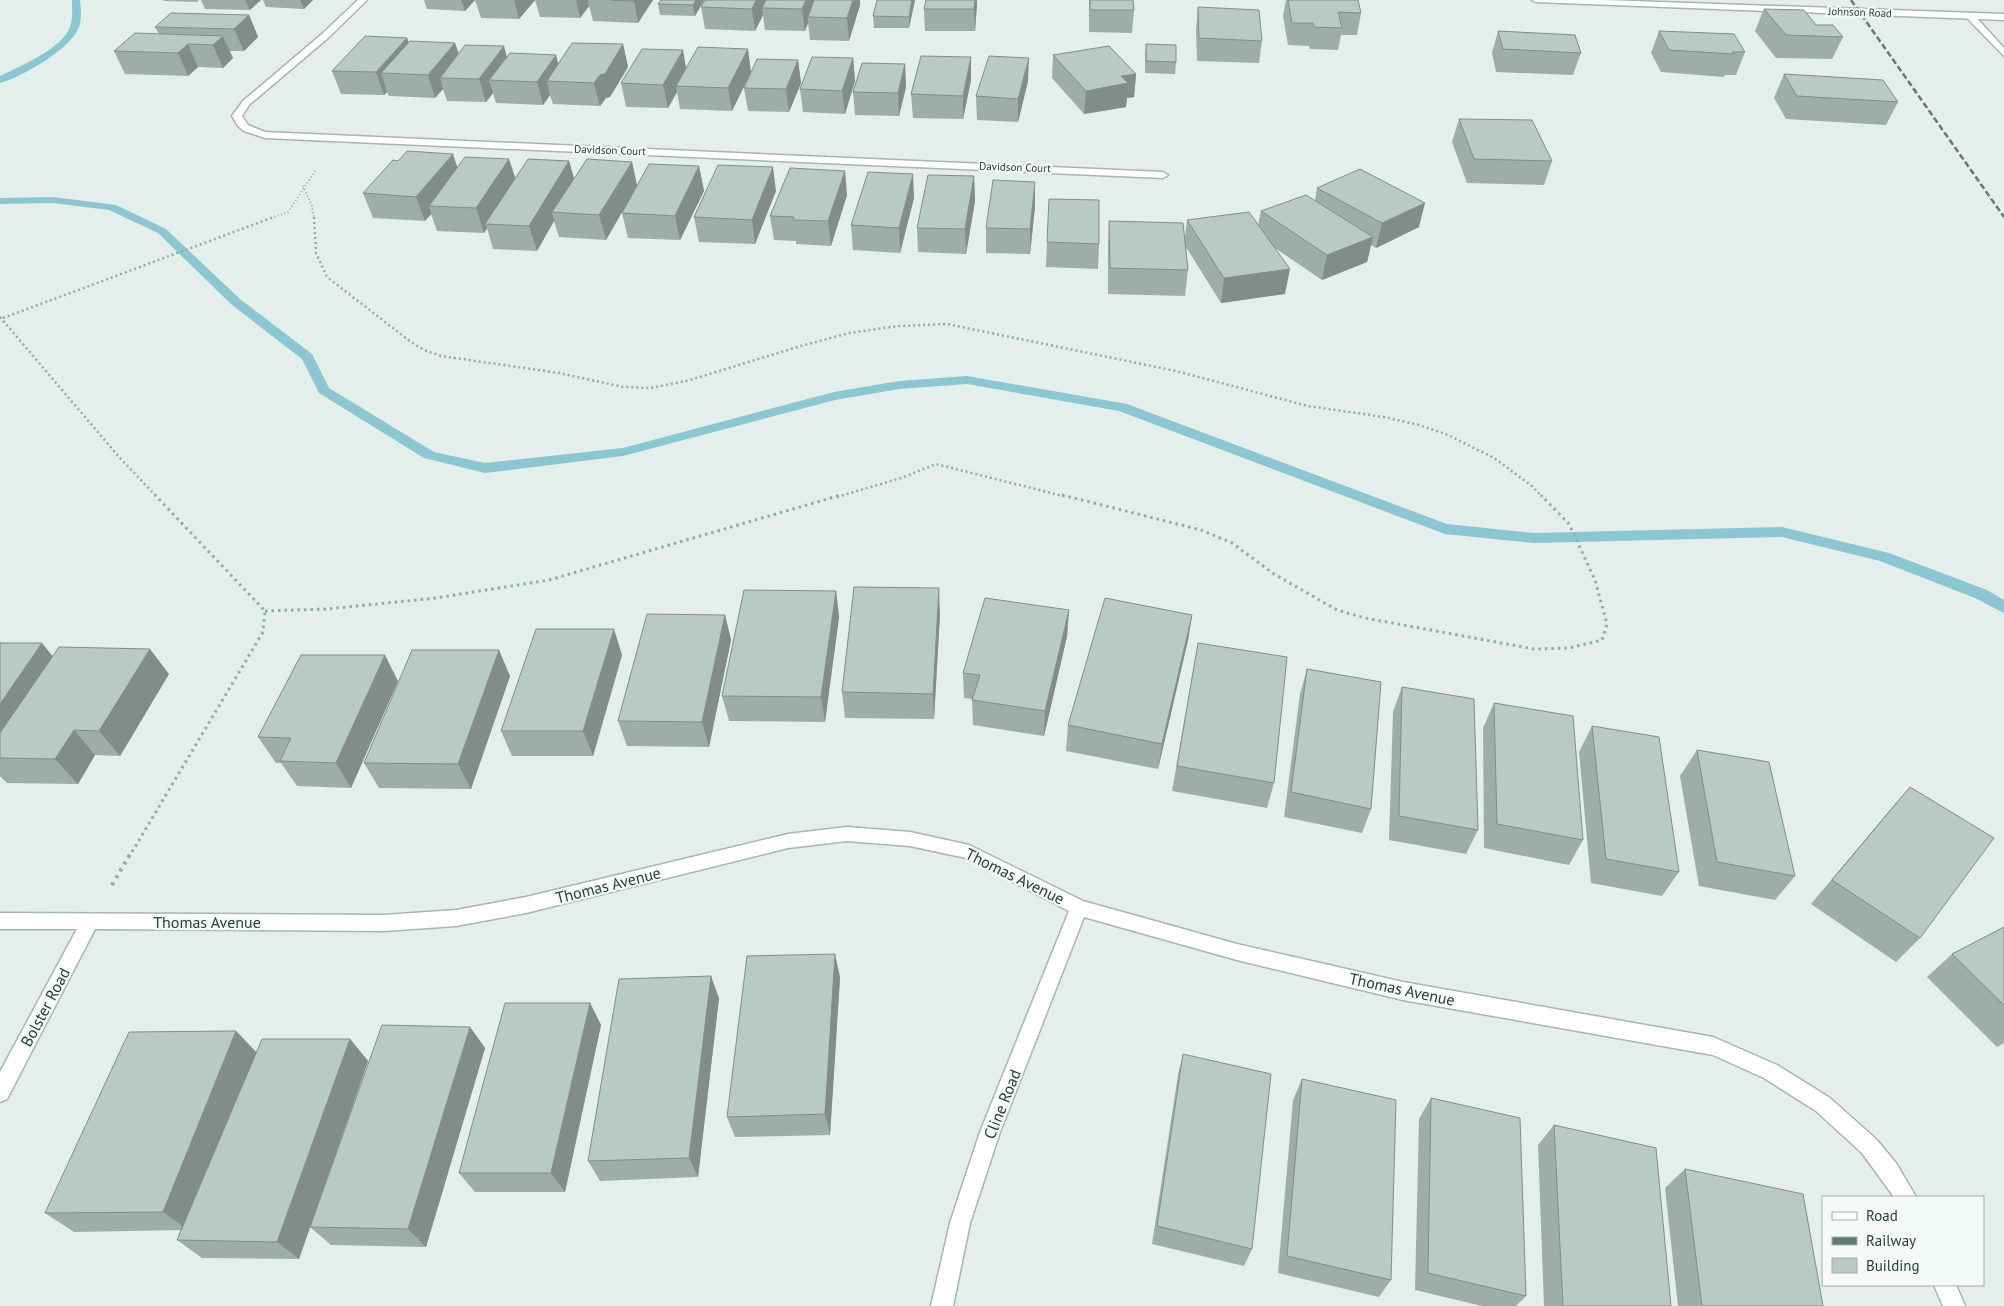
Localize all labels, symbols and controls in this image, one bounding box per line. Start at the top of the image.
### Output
street label: Johnson Road [1827,4,1892,20]
street label: Davidson Court [574,142,646,158]
street label: Davidson Court [979,159,1051,175]
street label: Thomas Avenue [962,843,1068,909]
street label: Thomas Avenue [553,862,663,908]
street label: Thomas Avenue [153,912,261,932]
street label: Bolster Road [16,964,74,1050]
street label: Thomas Avenue [1347,968,1457,1010]
street label: Cline Road [979,1066,1025,1142]
legend [1822,1196,1984,1286]
text: Road [1866,1206,1898,1225]
text: Railway [1866,1231,1916,1250]
text: Building [1866,1256,1920,1275]

